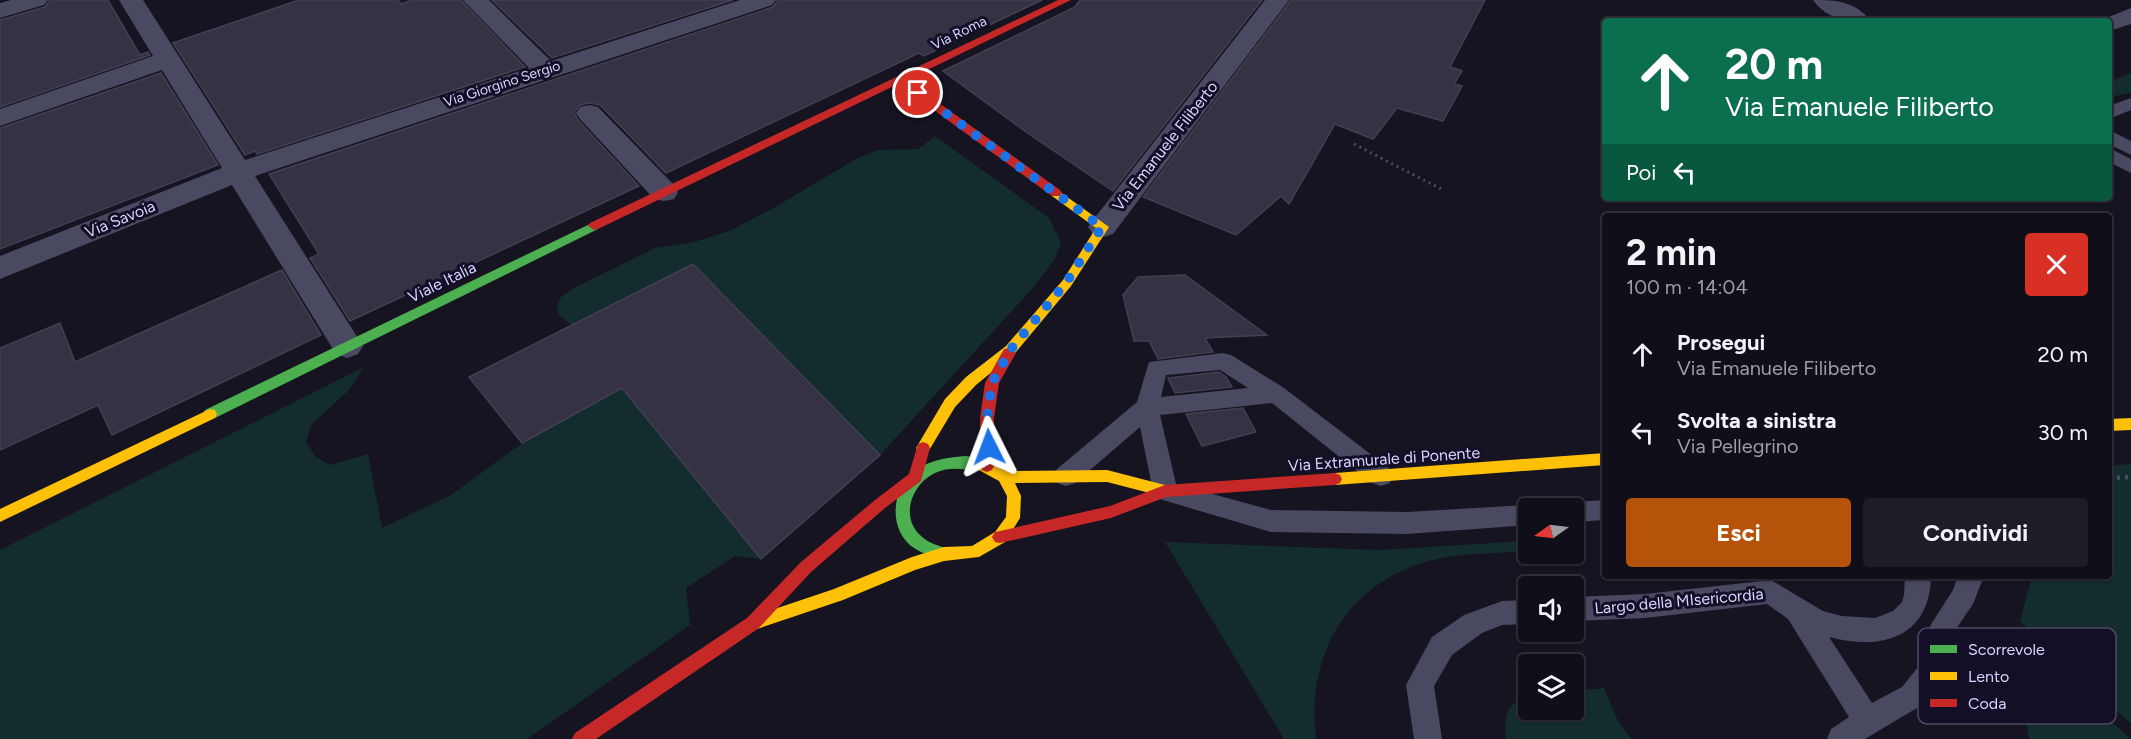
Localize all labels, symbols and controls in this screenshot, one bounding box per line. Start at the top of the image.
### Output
street label: Via Roma [929,12,989,54]
text: 20 m [1725,39,1823,90]
icon: ahead [1626,42,1704,120]
street label: Via Giorgino Sergio [442,57,562,111]
pin [892,67,943,118]
icon: arrive [901,76,934,109]
street label: Via Emanuele Filiberto [1108,77,1222,215]
text: Via Emanuele Filiberto [1725,90,1994,123]
icon: left [1668,156,1701,189]
text: Poi [1626,159,1656,186]
street label: Via Savoia [82,196,158,242]
text: 2 min [1626,231,1717,274]
button: close [2025,233,2088,296]
street label: Viale Italia [405,257,479,307]
text: 100 m · 14:04 [1626,275,1748,299]
text: Prosegui [1677,329,1765,356]
icon: ahead [1626,338,1659,371]
text: 20 m [2037,341,2088,368]
text: Via Emanuele Filiberto [1677,356,1876,380]
text: Svolta a sinistra [1677,407,1836,434]
position arrow [957,415,1021,479]
icon: left [1626,416,1659,449]
text: 30 m [2038,419,2088,446]
text: Via Pellegrino [1677,434,1799,458]
street label: Via Extramurale di Ponente [1287,443,1481,475]
north arrow [1518,498,1584,564]
map controls [1518,498,1584,720]
button: Esci [1626,498,1851,567]
button: Condividi [1863,498,2088,567]
button: sound [1518,576,1584,642]
street label: Largo della MIsericordia [1594,584,1764,618]
legend [1918,628,2116,724]
text: Scorrevole [1968,640,2045,659]
button: layers [1518,654,1584,720]
text: Lento [1968,667,2009,686]
text: Coda [1968,694,2006,713]

